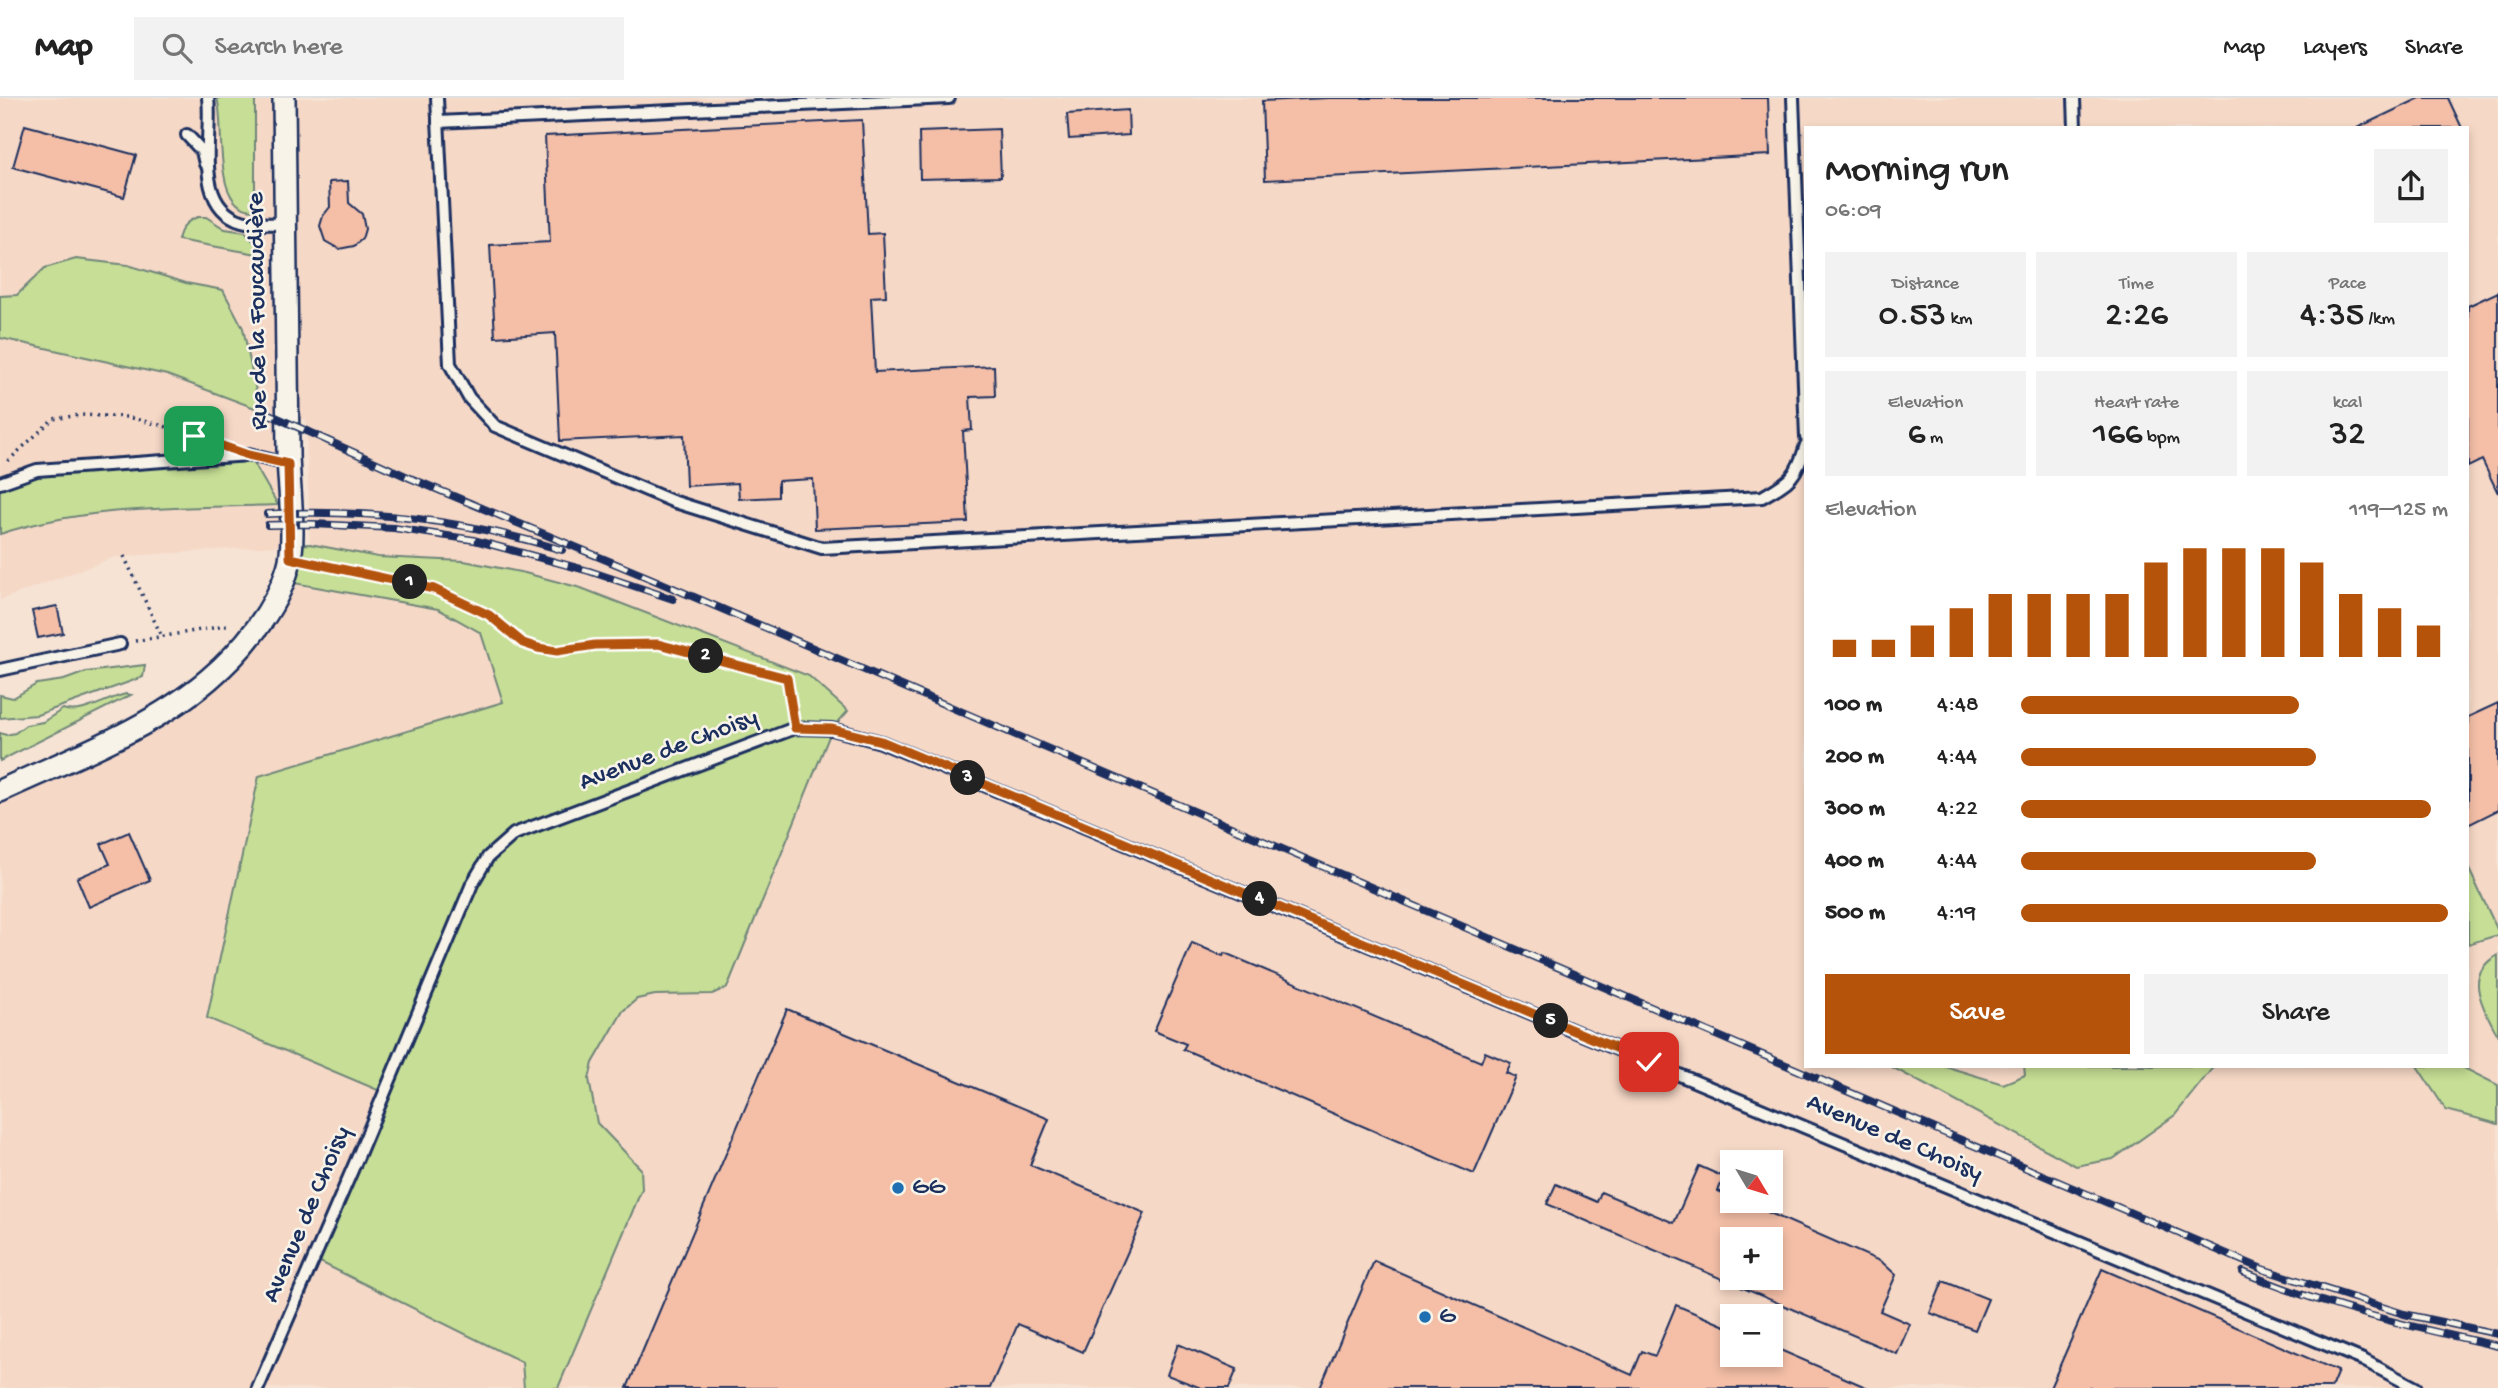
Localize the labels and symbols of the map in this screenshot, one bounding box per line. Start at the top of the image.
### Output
street label: Rue de la Foucaudière [241,191,277,430]
pin [164,406,224,466]
pin: 1 [392,564,428,600]
pin: 2 [688,638,724,674]
street label: Avenue de Choisy [575,703,763,799]
pin: 3 [950,760,986,796]
pin: 4 [1242,882,1278,916]
pin: 5 [1534,1004,1568,1038]
pin [1619,1032,1679,1092]
street label: Avenue de Choisy [1801,1088,1987,1190]
street label: Avenue de Choisy [257,1122,359,1308]
north arrow [1720,1150,1783,1213]
place label: GG [912,1173,946,1204]
marker: GG [890,1180,906,1196]
place label: G [1439,1302,1457,1333]
marker: G [1417,1309,1433,1325]

